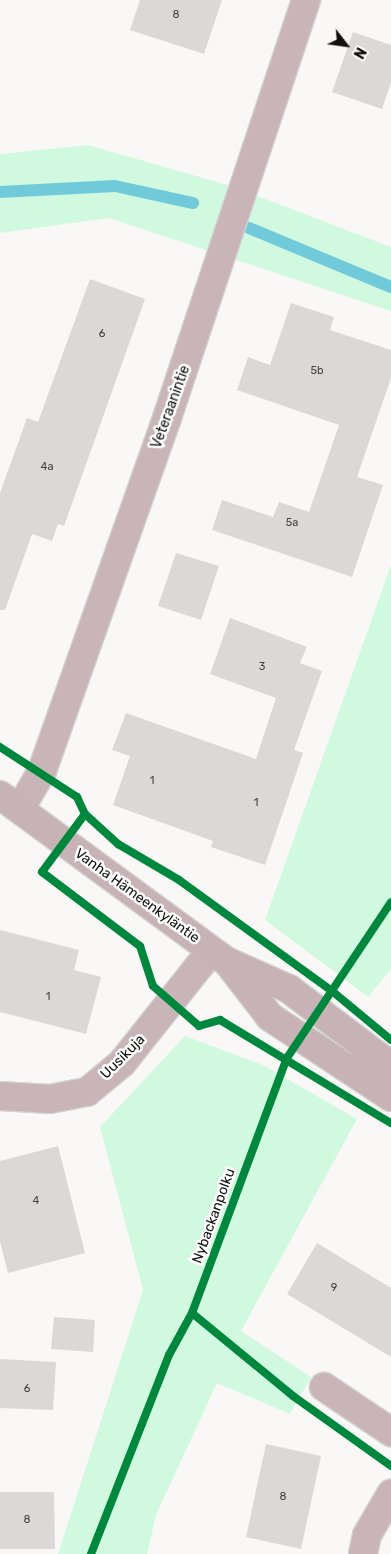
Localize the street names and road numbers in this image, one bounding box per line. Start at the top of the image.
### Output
street label: Veteraanintie [148,363,194,451]
street label: Vanha Hämeenkyläntie [71,845,203,947]
street label: Uusikuja [97,1031,149,1083]
street label: Nybackanpolku [189,1166,239,1266]

